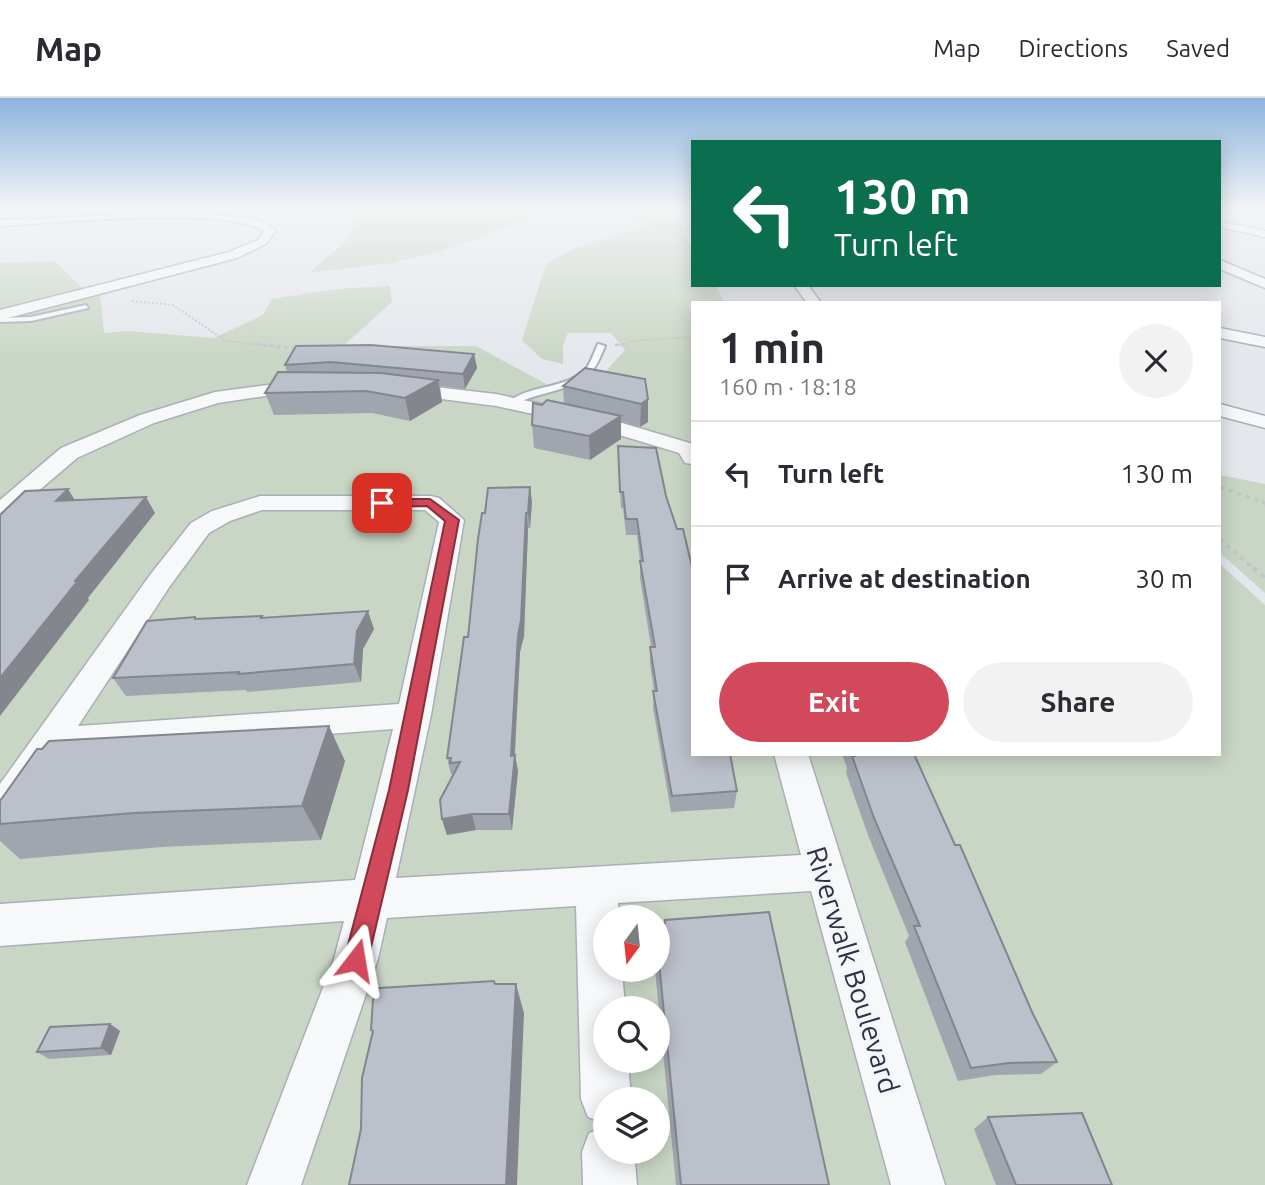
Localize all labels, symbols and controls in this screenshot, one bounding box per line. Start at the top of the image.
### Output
text: Map [35,30,102,67]
text: Map [933,35,980,62]
text: Directions [1018,35,1128,62]
text: Saved [1166,35,1230,62]
icon: left [719,168,810,259]
text: 130 m [834,168,971,223]
text: Turn left [834,226,958,262]
text: 1 min [719,324,825,371]
button: close [1119,324,1193,398]
text: 160 m · 18:18 [719,374,857,399]
icon: left [719,455,757,493]
text: Turn left [778,459,884,488]
text: 130 m [1121,459,1193,488]
pin [352,473,412,533]
icon: arrive [363,484,401,522]
icon: arrive [719,560,757,598]
text: Arrive at destination [778,564,1031,593]
text: 30 m [1135,564,1193,593]
button: Exit [719,662,949,742]
button: Share [963,662,1193,742]
street label: Riverwalk Boulevard [801,843,906,1097]
north arrow [593,905,670,982]
map controls [593,905,670,1164]
position arrow [319,923,393,997]
button: search [593,996,670,1073]
button: layers [593,1087,670,1164]

